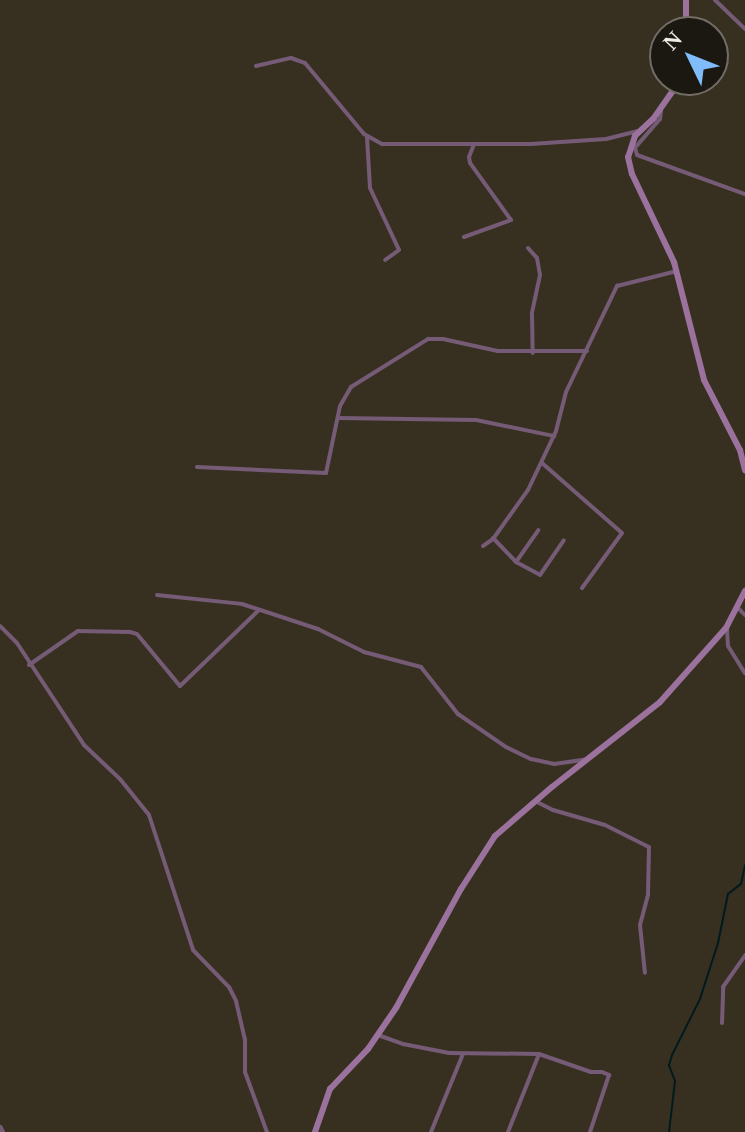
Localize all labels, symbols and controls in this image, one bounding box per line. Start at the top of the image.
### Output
north arrow [649,16,729,96]
text: N [658,26,687,55]

